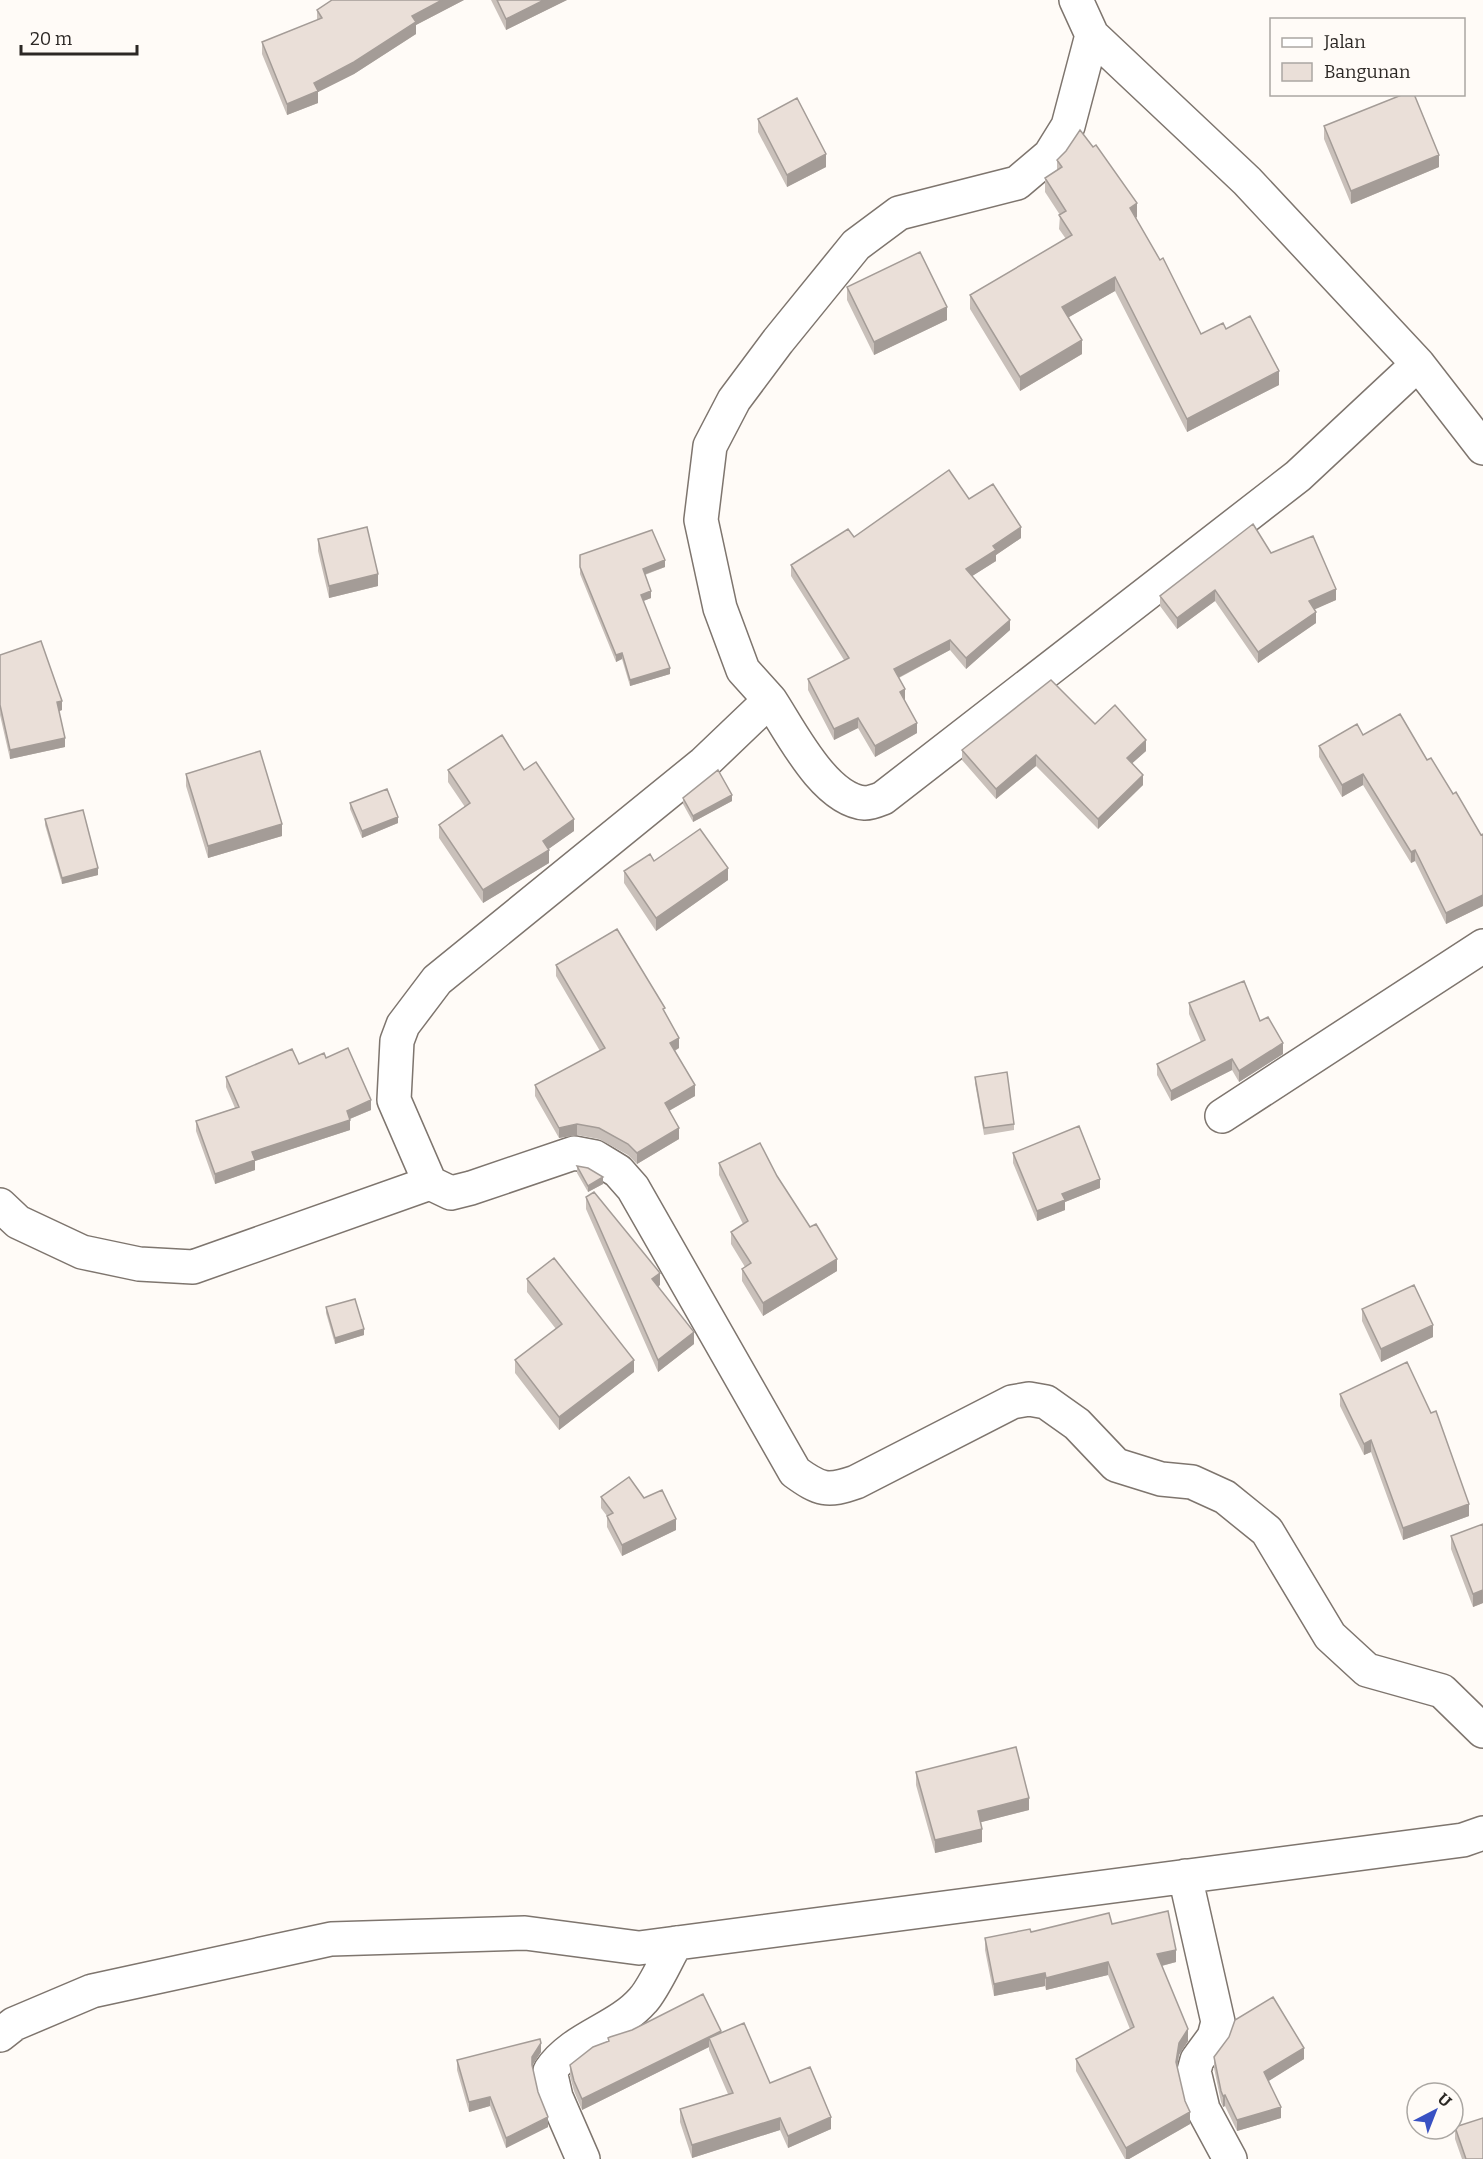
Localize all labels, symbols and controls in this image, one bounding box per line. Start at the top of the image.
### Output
scale bar [21,18,136,56]
legend [1270,18,1465,96]
text: 20 m [30,28,72,50]
text: Jalan [1323,31,1366,53]
text: Bangunan [1324,61,1411,83]
north arrow [1405,2081,1465,2141]
text: U [1434,2089,1456,2111]

